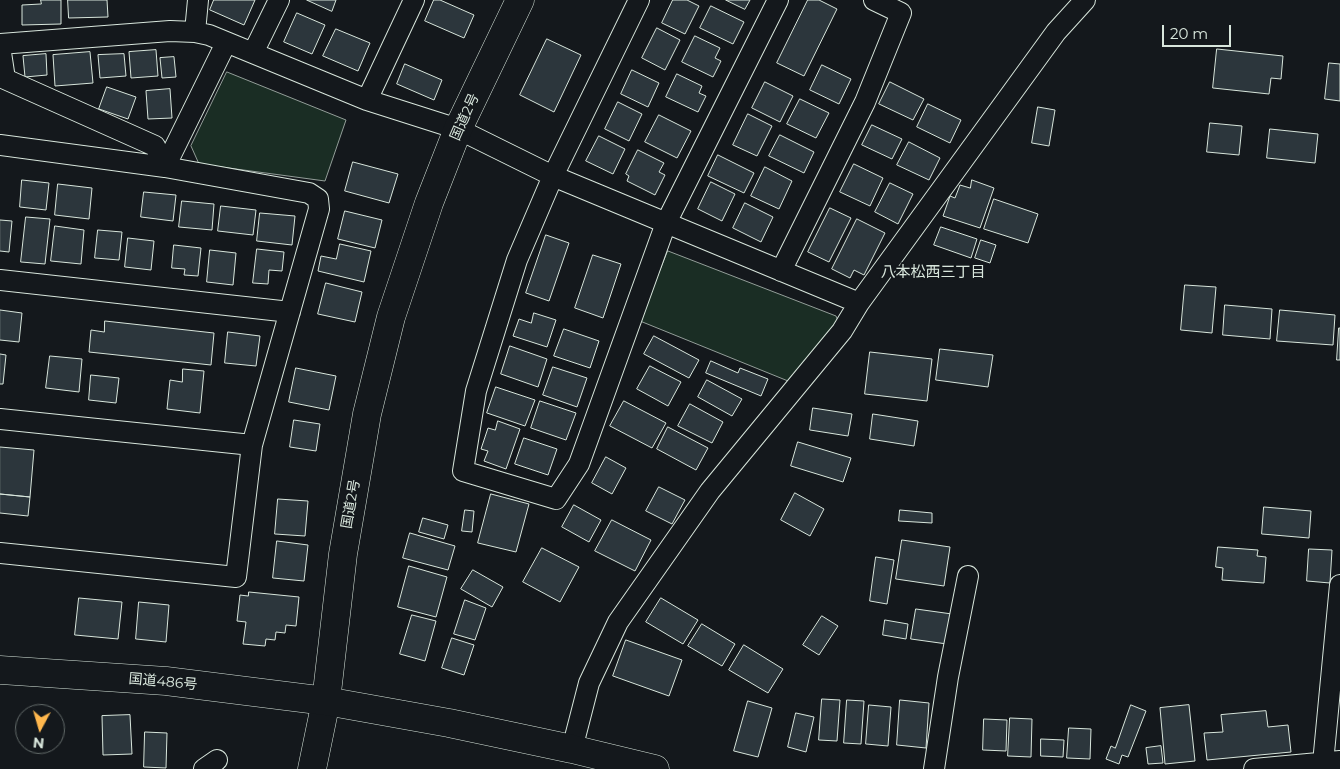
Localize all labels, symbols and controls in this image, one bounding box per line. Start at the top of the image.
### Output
scale bar [1165,15,1234,47]
text: 20 m [1170,24,1208,43]
street label: 国道2号 [447,91,483,143]
district label: 八本松西三丁目 [881,264,985,282]
street label: 国道2号 [338,478,364,530]
street label: 国道486号 [128,671,198,693]
north arrow [15,704,65,754]
text: N [32,733,45,752]

